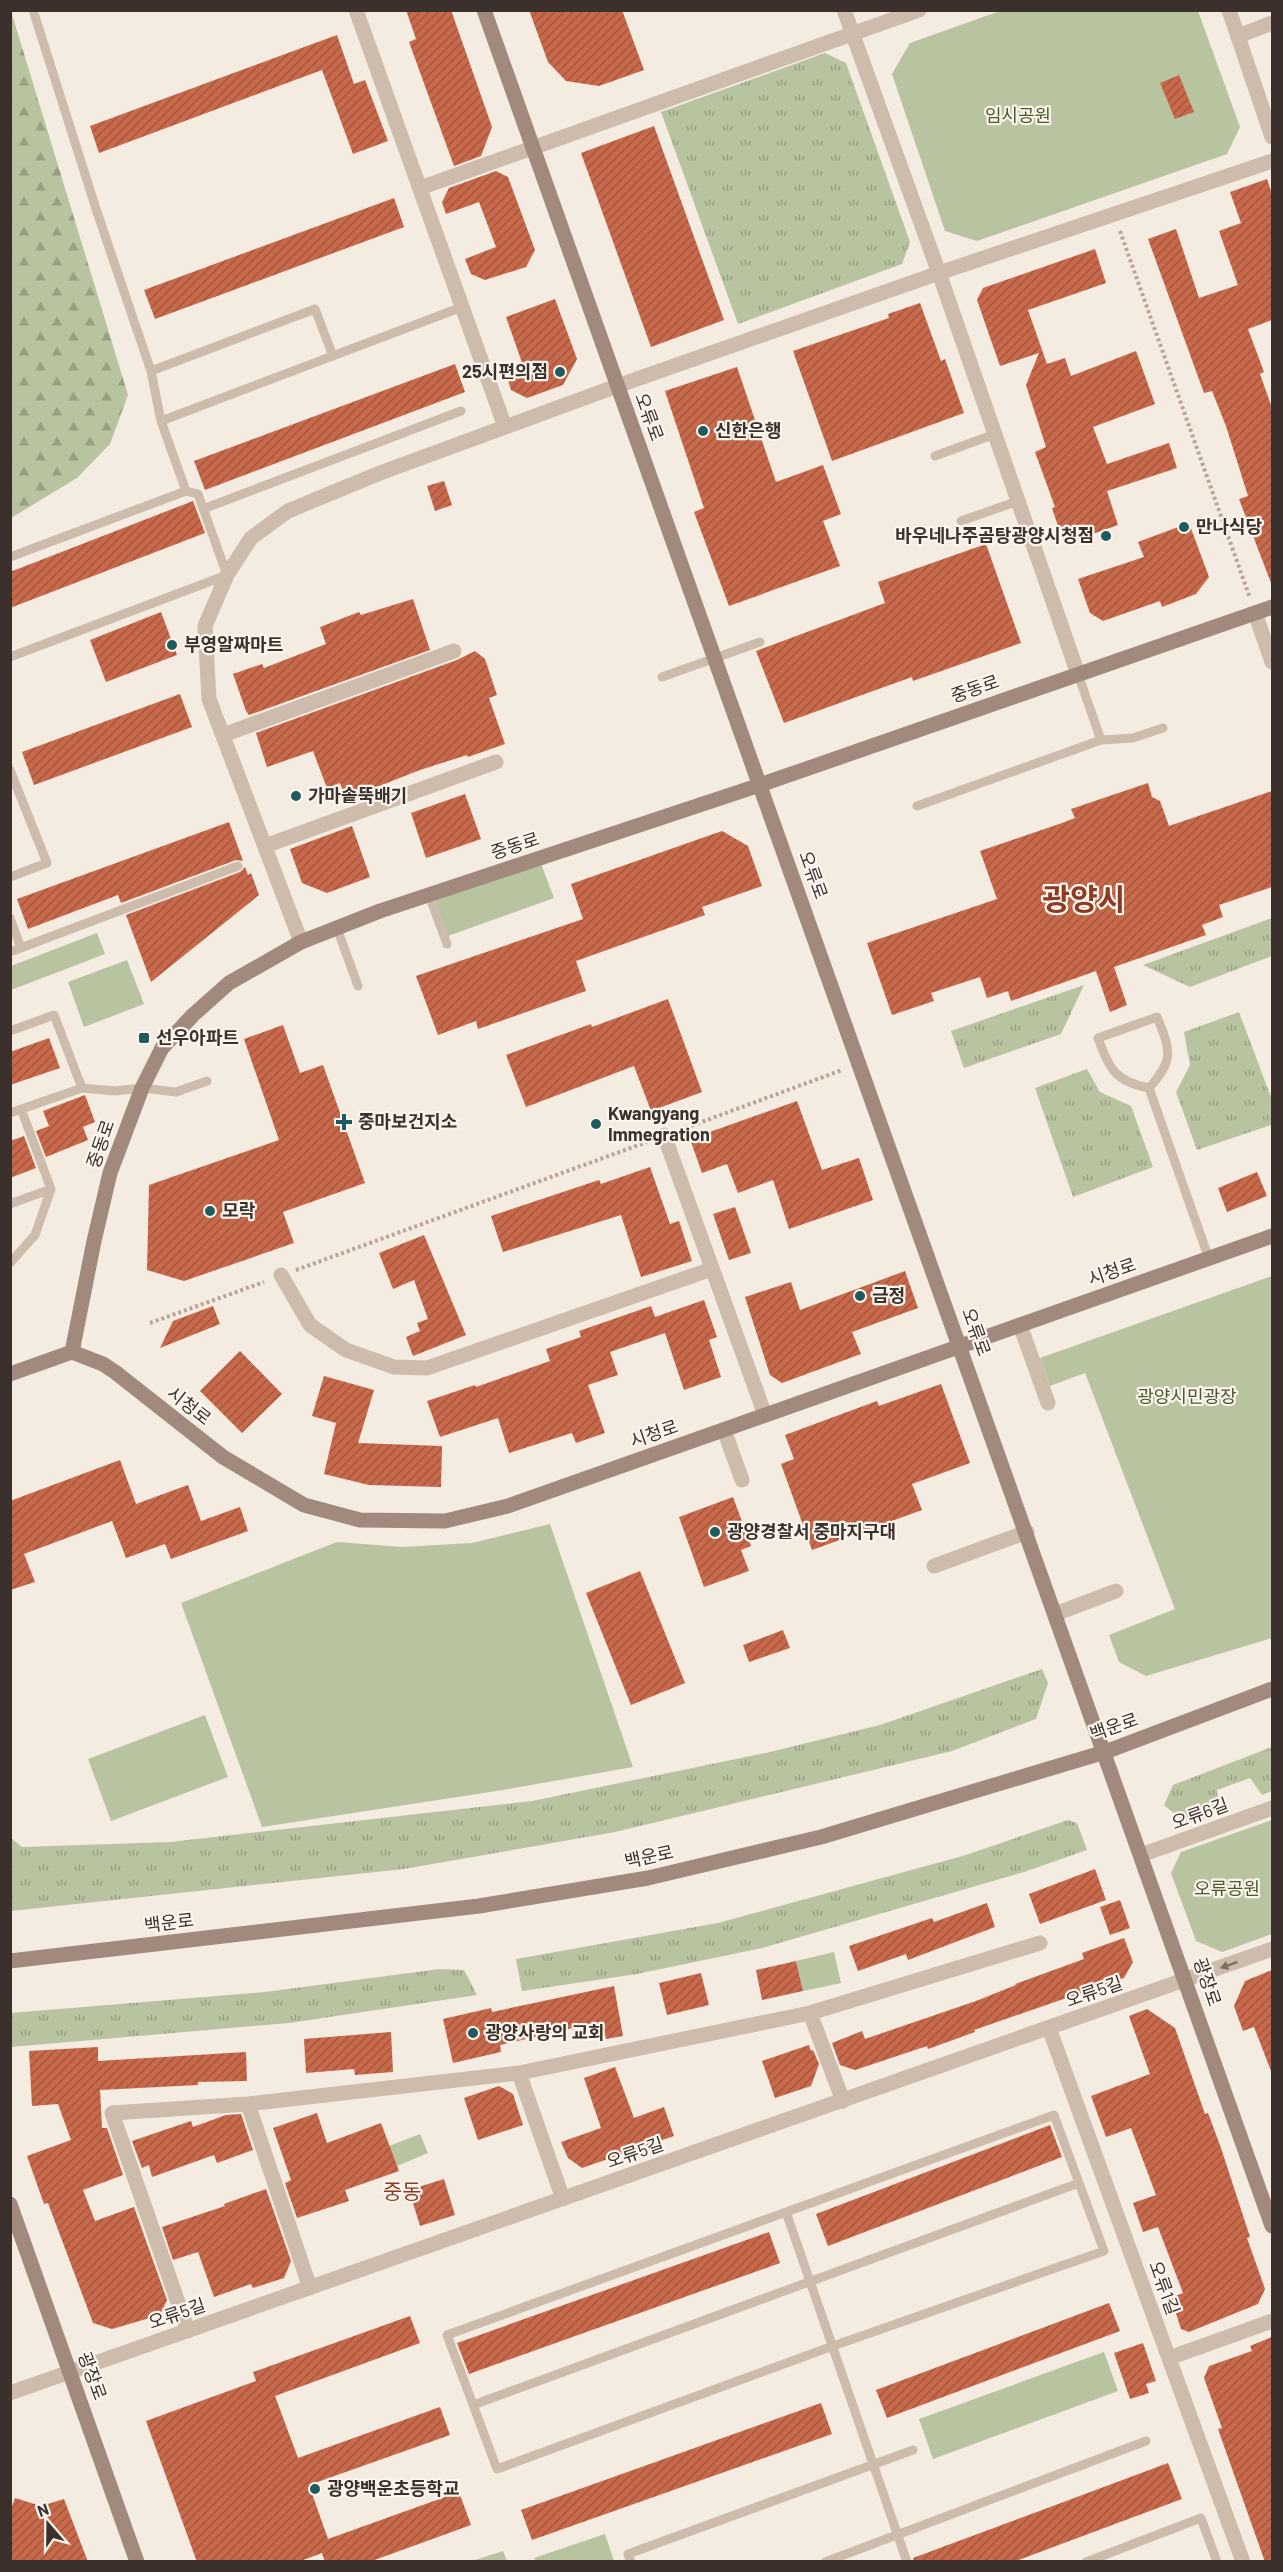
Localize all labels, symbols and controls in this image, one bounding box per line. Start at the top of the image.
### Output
park label: 임시공원 [985,104,1051,126]
place label: 25시편의점 [462,360,548,382]
marker: 25시편의점 [553,365,567,379]
street label: 오류로 [631,390,669,444]
place label: 신한은행 [715,419,781,441]
marker: 신한은행 [696,424,710,438]
place label: 만나식당 [1196,515,1262,537]
marker: 만나식당 [1177,520,1191,534]
place label: 바우네나주곰탕광양시청점 [895,524,1094,546]
marker: 바우네나주곰탕광양시청점 [1099,529,1113,543]
place label: 부영알짜마트 [184,633,283,655]
marker: 부영알짜마트 [165,638,179,652]
street label: 중동로 [948,670,1002,707]
place label: 가마솥뚝배기 [308,784,407,806]
marker: 가마솥뚝배기 [289,789,303,803]
street label: 중동로 [488,827,542,863]
street label: 오류로 [795,848,833,902]
district label: 광양시 [1043,880,1125,916]
place label: 선우아파트 [156,1026,239,1048]
marker: 선우아파트 [137,1031,151,1045]
place label: Kwangyang Immegration [608,1102,710,1145]
place label: 중마보건지소 [358,1110,457,1132]
marker: 중마보건지소 [335,1113,353,1131]
street label: 중동로 [82,1117,119,1171]
marker: Kwangyang Immegration [589,1117,603,1131]
place label: 모락 [222,1199,256,1221]
marker: 모락 [203,1204,217,1218]
street label: 시청로 [1085,1253,1139,1290]
place label: 금정 [872,1284,905,1306]
marker: 금정 [853,1289,867,1303]
street label: 오류로 [958,1305,996,1359]
street label: 시청로 [163,1381,216,1429]
park label: 광양시민광장 [1137,1385,1237,1407]
street label: 시청로 [627,1415,681,1452]
place label: 광양경찰서 중마지구대 [727,1520,896,1542]
marker: 광양경찰서 중마지구대 [708,1525,722,1539]
street label: 백운로 [1087,1708,1141,1745]
street label: 오류6길 [1168,1793,1231,1833]
street label: 백운로 [622,1840,675,1872]
park label: 오류공원 [1194,1877,1260,1899]
street label: 백운로 [143,1908,195,1936]
street label: 광장로 [1189,1955,1226,2009]
one-way arrow [1220,1960,1238,1970]
street label: 오류5길 [1062,1971,1125,2011]
place label: 광양사랑의 교회 [485,2021,605,2043]
marker: 광양사랑의 교회 [466,2026,480,2040]
street label: 오류5길 [603,2132,666,2172]
district label: 중동 [383,2178,421,2203]
street label: 오류1길 [1145,2258,1185,2318]
street label: 오류5길 [145,2293,208,2333]
street label: 광장로 [74,2349,112,2403]
place label: 광양백운초등학교 [327,2477,459,2499]
marker: 광양백운초등학교 [308,2482,322,2496]
north arrow [18,2494,78,2554]
text: N [34,2499,51,2520]

